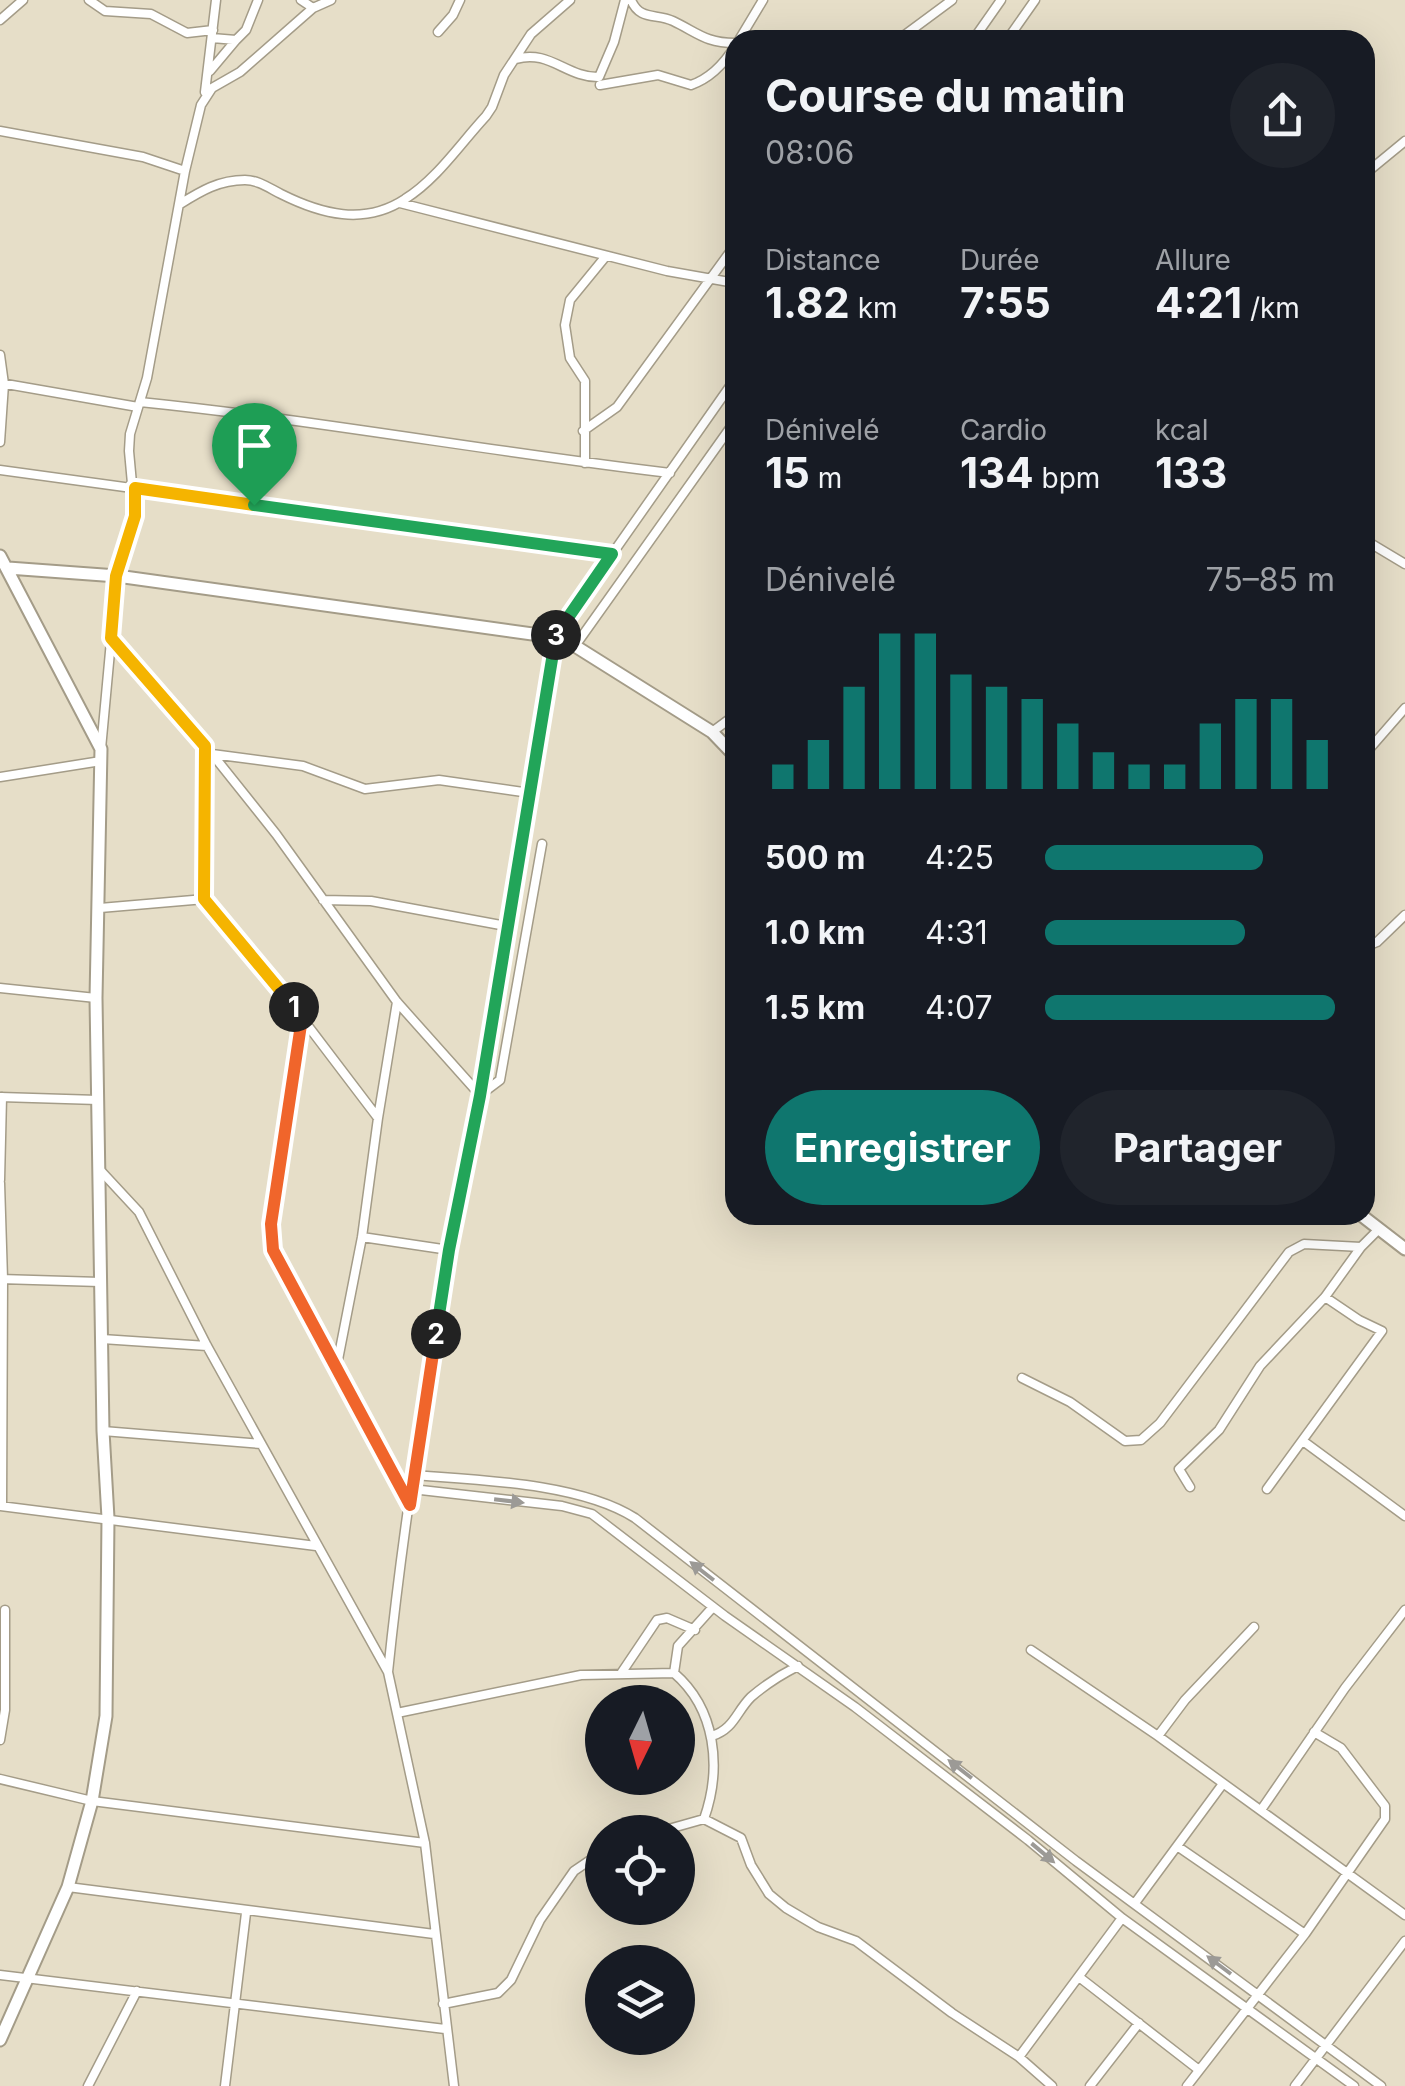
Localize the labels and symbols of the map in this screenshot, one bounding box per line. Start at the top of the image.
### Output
pin [212,403,297,506]
pin: 3 [531,610,581,660]
pin: 1 [269,982,319,1032]
pin: 2 [411,1309,461,1359]
one-way arrow [494,1493,525,1509]
one-way arrow [689,1561,715,1582]
north arrow [585,1685,695,1795]
one-way arrow [947,1759,972,1780]
one-way arrow [1030,1841,1055,1863]
one-way arrow [1206,1956,1232,1976]

